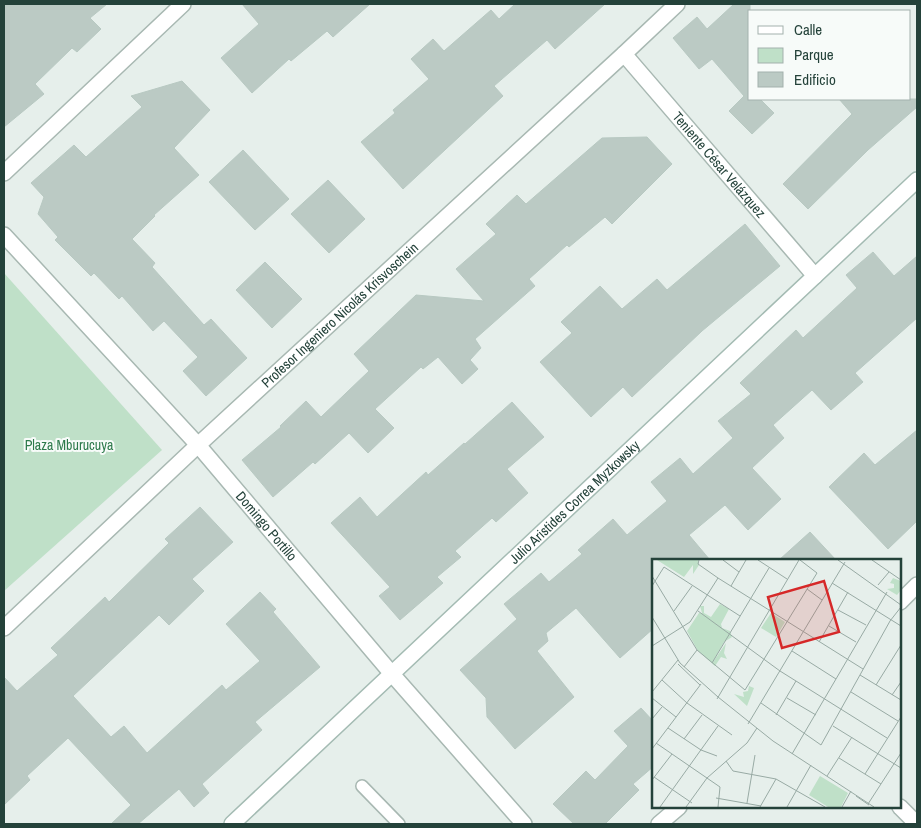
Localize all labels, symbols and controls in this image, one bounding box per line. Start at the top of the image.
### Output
legend [748,10,911,100]
text: Calle [794,19,822,40]
text: Parque [794,44,834,65]
text: Edificio [794,69,836,90]
street label: Teniente César Velázquez [669,108,770,222]
street label: Profesor Ingeniero Nicolás Krisvoschein [258,239,422,391]
park label: Plaza Mburucuya [25,436,114,454]
street label: Julio Aristides Correa Myzkowsky [505,436,644,568]
street label: Domingo Portillo [232,487,301,564]
inset map [652,559,901,808]

